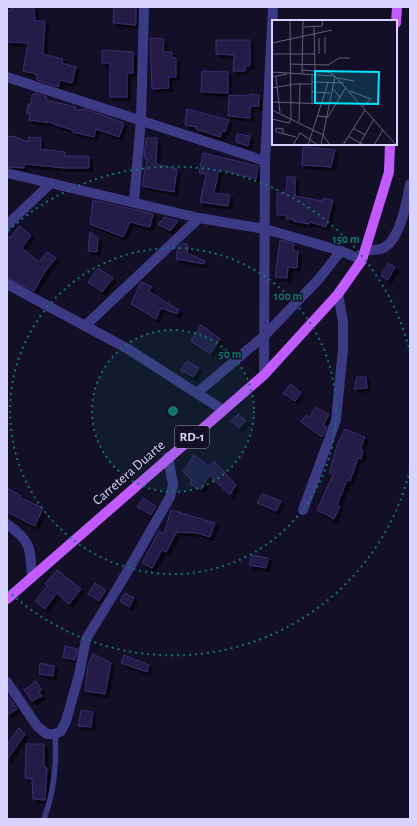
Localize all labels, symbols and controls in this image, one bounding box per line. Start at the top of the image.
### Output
inset map [272,20,397,145]
text: 150 m [332,233,360,245]
text: 100 m [274,290,302,302]
text: 50 m [219,348,242,360]
centre of rings [166,404,180,418]
road number: RD-1 [175,426,209,448]
street label: Carretera Duarte [90,438,168,508]

